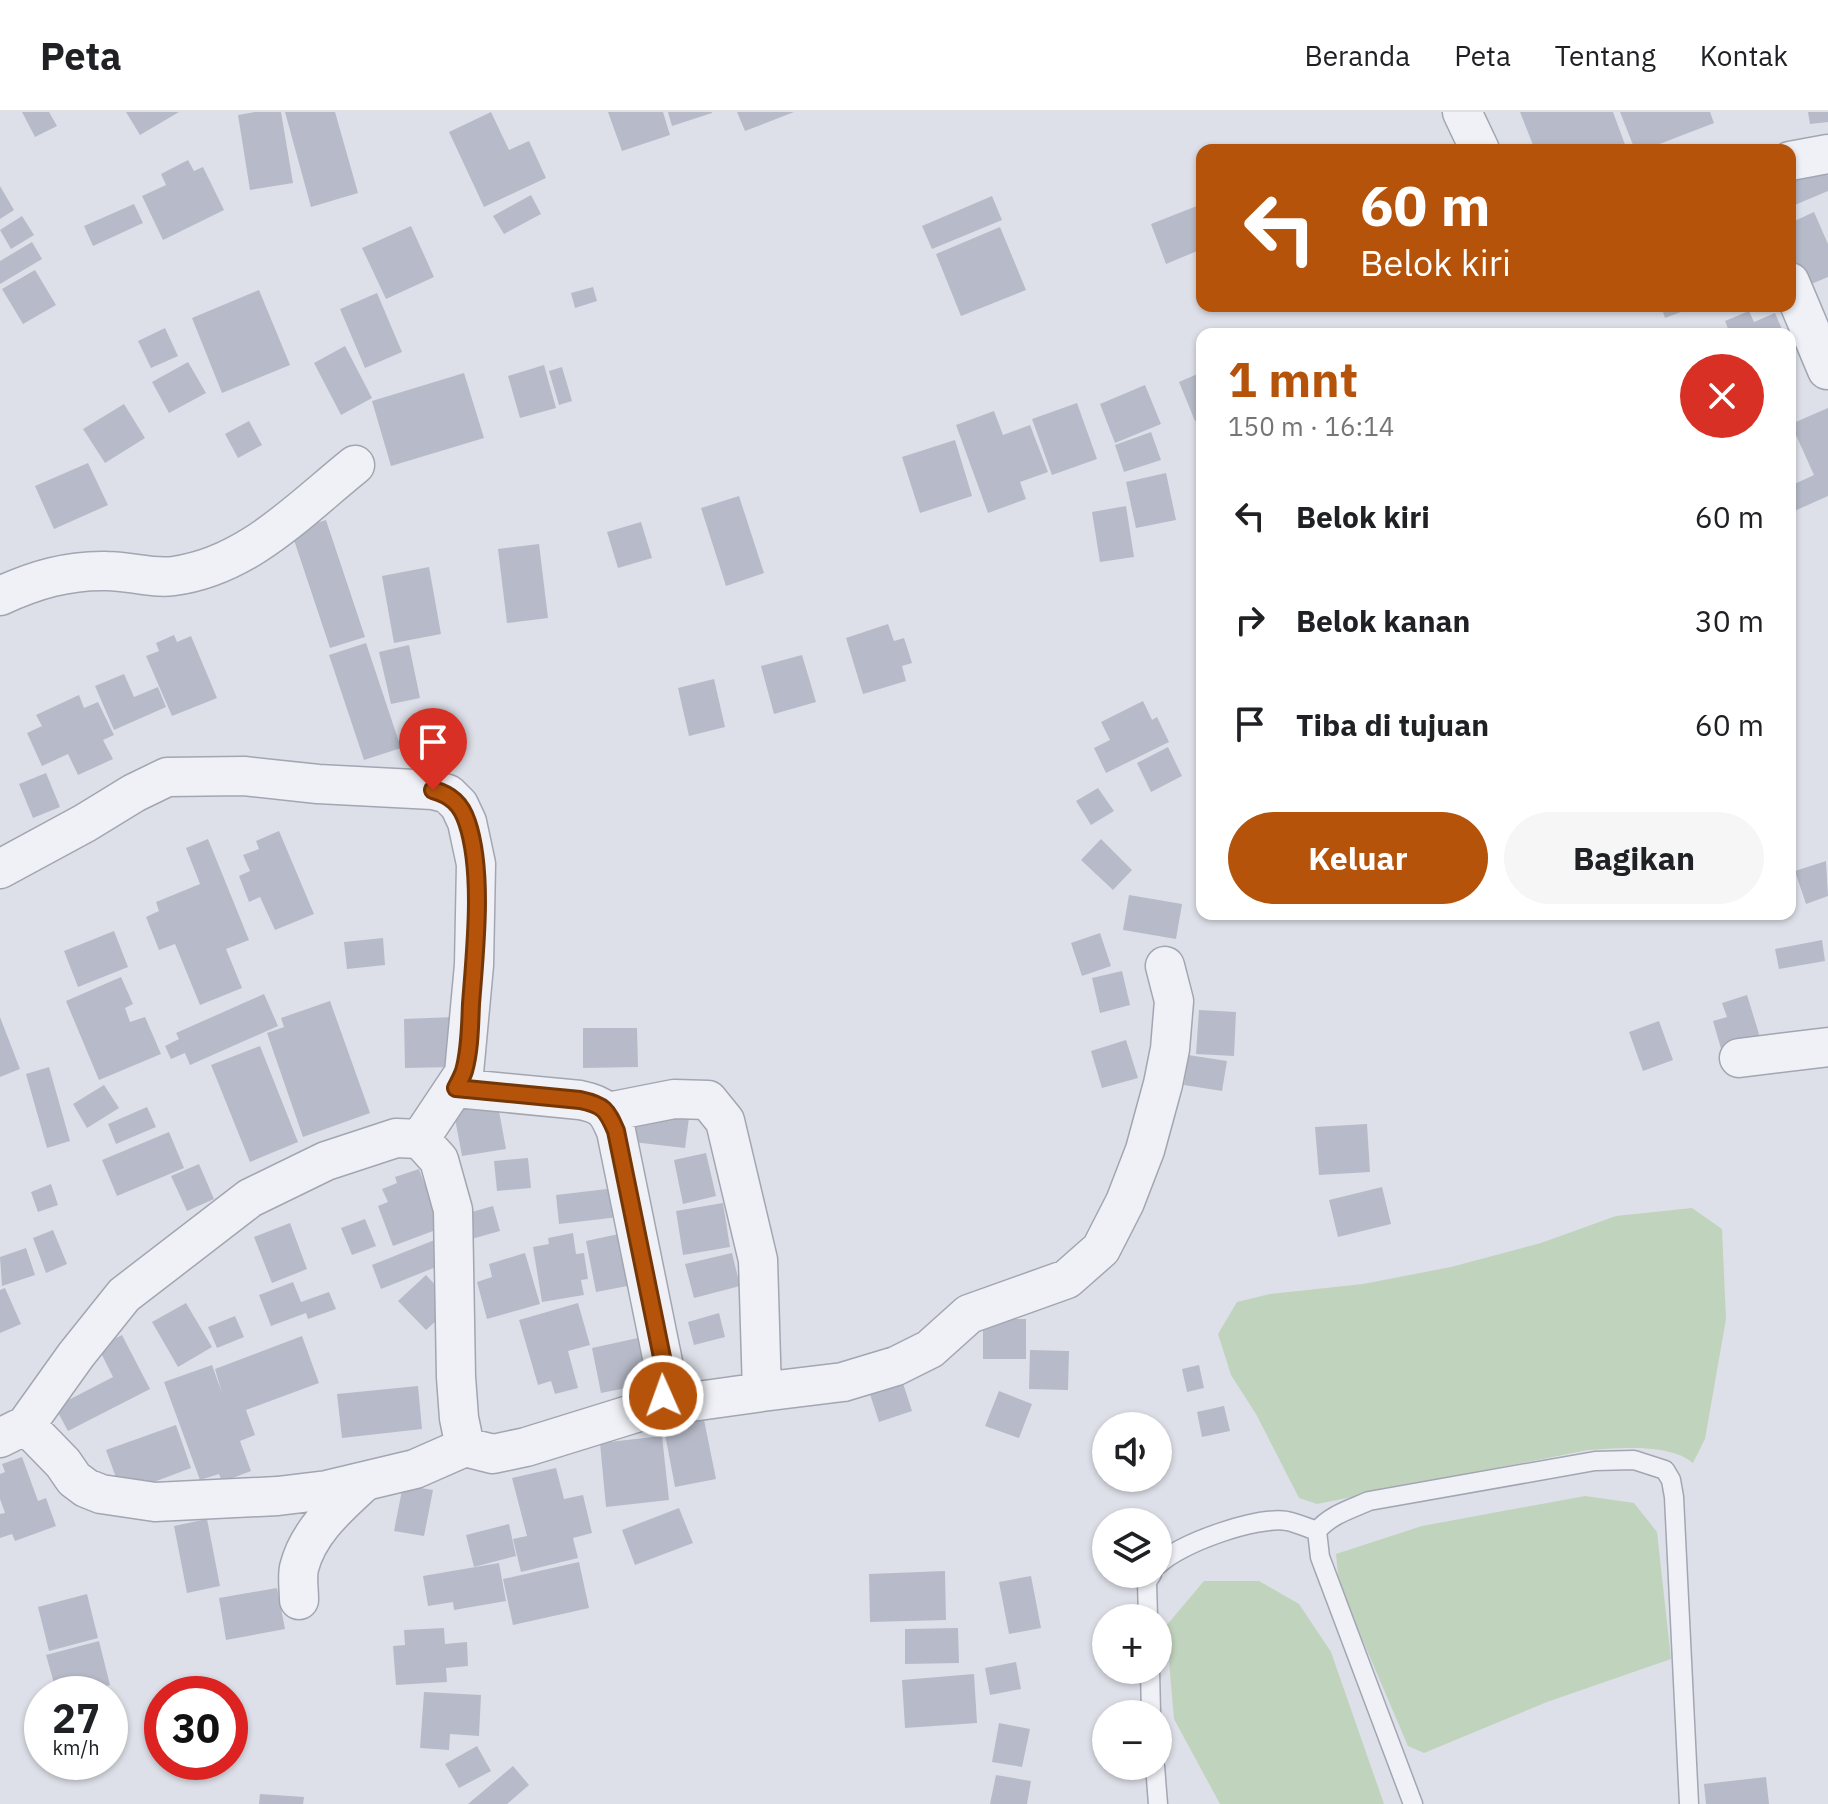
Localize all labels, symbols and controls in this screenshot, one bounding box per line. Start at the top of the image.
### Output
text: Peta [40,31,122,80]
text: Beranda [1304,37,1410,74]
text: Peta [1454,37,1511,74]
text: Tentang [1555,37,1656,74]
text: Kontak [1700,37,1788,74]
text: 60 m [1360,169,1490,241]
icon: left [1228,176,1332,280]
text: Belok kiri [1360,239,1511,286]
text: 1 mnt [1228,348,1358,410]
button: close [1680,354,1764,438]
text: 150 m · 16:14 [1228,409,1394,443]
icon: left [1228,494,1272,538]
text: Belok kiri [1296,497,1430,536]
text: 60 m [1695,497,1764,536]
icon: right [1228,598,1272,642]
text: Belok kanan [1296,601,1470,640]
text: 30 m [1695,601,1764,640]
icon: arrive [1228,702,1272,746]
text: Tiba di tujuan [1296,705,1489,744]
text: 60 m [1695,705,1764,744]
pin [399,708,467,790]
icon: arrive [411,720,455,764]
button: Keluar [1228,812,1488,904]
button: Bagikan [1504,812,1764,904]
position arrow [621,1354,705,1438]
map controls [1092,1412,1172,1780]
button: sound [1092,1412,1172,1492]
button: layers [1092,1508,1172,1588]
button: + [1092,1604,1172,1684]
speed limit sign: 30 [144,1676,248,1780]
text: 27 [52,1692,100,1744]
button: − [1092,1700,1172,1780]
text: km/h [52,1734,100,1761]

